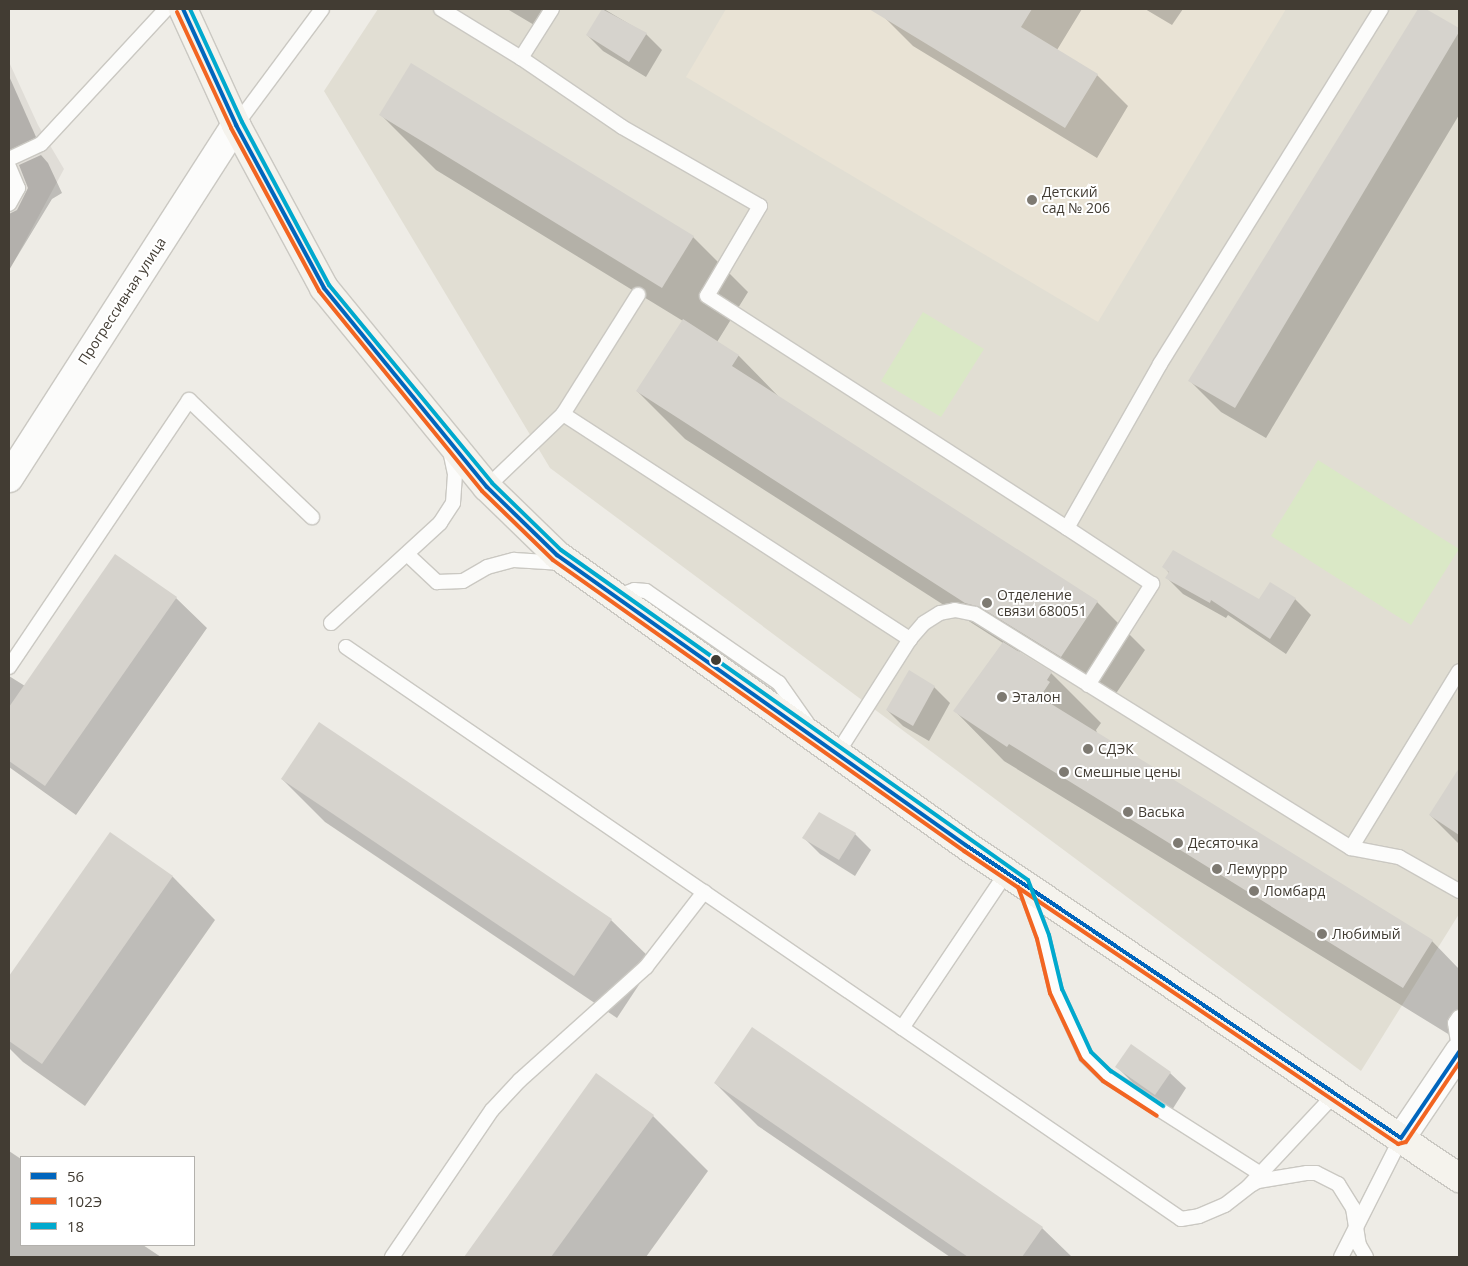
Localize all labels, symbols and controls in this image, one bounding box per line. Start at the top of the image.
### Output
place label: Детский сад № 206 [1042,184,1110,216]
marker: Детский сад № 206 [1026,194,1038,206]
street label: Прогрессивная улица [75,234,169,368]
place label: Отделение связи 680051 [997,587,1087,620]
marker: Отделение связи 680051 [981,597,993,609]
unlabelled marker [711,655,721,665]
place label: Эталон [1012,689,1060,705]
marker: Эталон [996,691,1008,703]
place label: СДЭК [1098,741,1134,757]
marker: СДЭК [1082,743,1094,755]
place label: Смешные цены [1074,764,1181,780]
marker: Смешные цены [1058,766,1070,778]
place label: Васька [1138,804,1185,820]
marker: Васька [1122,806,1134,818]
place label: Десяточка [1188,835,1258,851]
marker: Десяточка [1172,837,1184,849]
place label: Лемуррр [1227,861,1288,877]
marker: Лемуррр [1211,863,1223,875]
place label: Ломбард [1264,883,1325,899]
marker: Ломбард [1248,885,1260,897]
place label: Любимый [1332,926,1401,942]
marker: Любимый [1316,928,1328,940]
legend [20,1156,195,1246]
text: 56 [67,1166,84,1186]
text: 102Э [67,1191,102,1211]
text: 18 [67,1216,84,1236]

